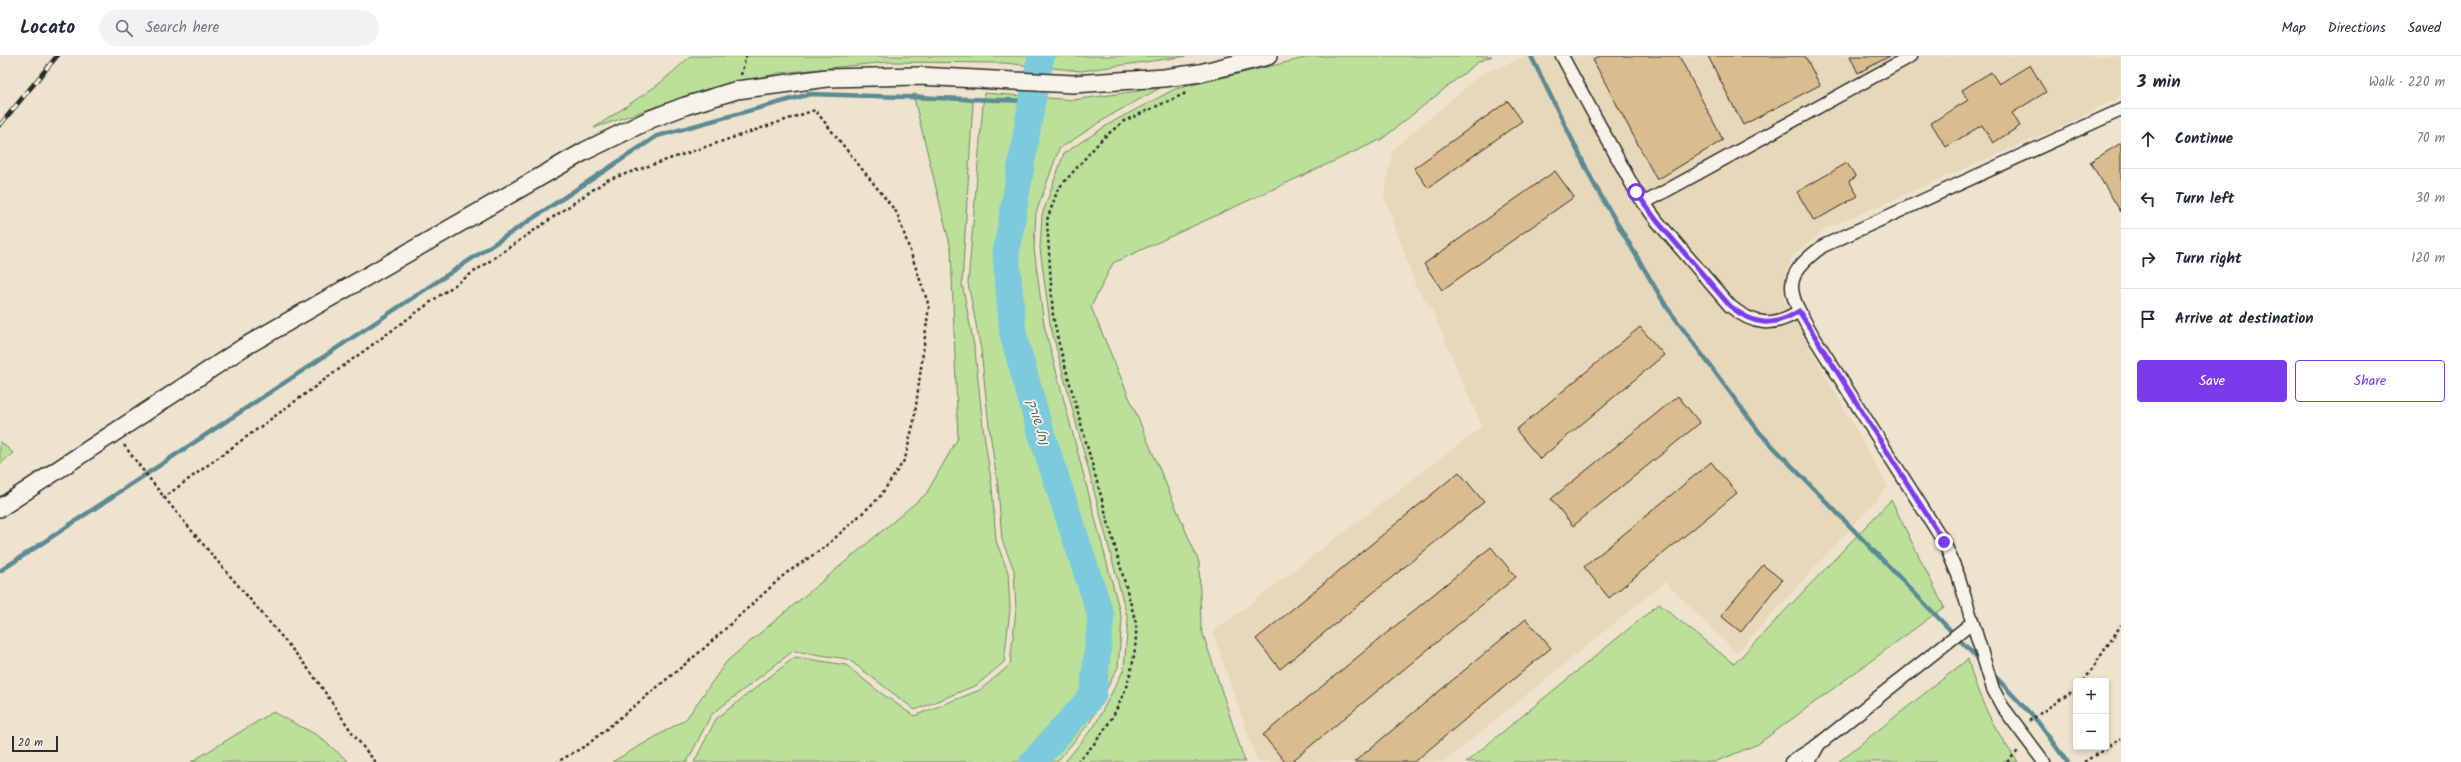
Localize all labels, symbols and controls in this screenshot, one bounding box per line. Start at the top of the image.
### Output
search box [99,10,379,46]
text: Locato [20,13,75,43]
text: Search here [145,16,219,40]
icon: search [113,17,135,39]
text: Map [2281,17,2306,39]
text: Directions [2328,17,2386,39]
text: Saved [2408,17,2441,39]
text: 3 min [2137,69,2181,96]
text: Walk · 220 m [2369,72,2445,93]
text: Continue [2175,127,2233,151]
icon: ahead [2137,128,2159,150]
text: 70 m [2417,128,2445,149]
route start [1627,183,1645,201]
text: Turn left [2175,187,2235,211]
icon: left [2137,188,2159,210]
text: 30 m [2416,188,2445,209]
text: Turn right [2175,247,2242,271]
icon: right [2137,248,2159,270]
text: 120 m [2411,248,2445,269]
text: Arrive at destination [2175,307,2314,331]
icon: arrive [2137,308,2159,330]
button: Save [2137,360,2287,402]
button: Share [2295,360,2445,402]
water label: נחל שורק [1022,397,1054,448]
route end [1935,533,1953,551]
map controls [2073,678,2109,750]
button: + [2073,678,2109,714]
button: − [2073,714,2109,750]
scale bar [12,734,58,753]
text: 20 m [18,734,43,752]

